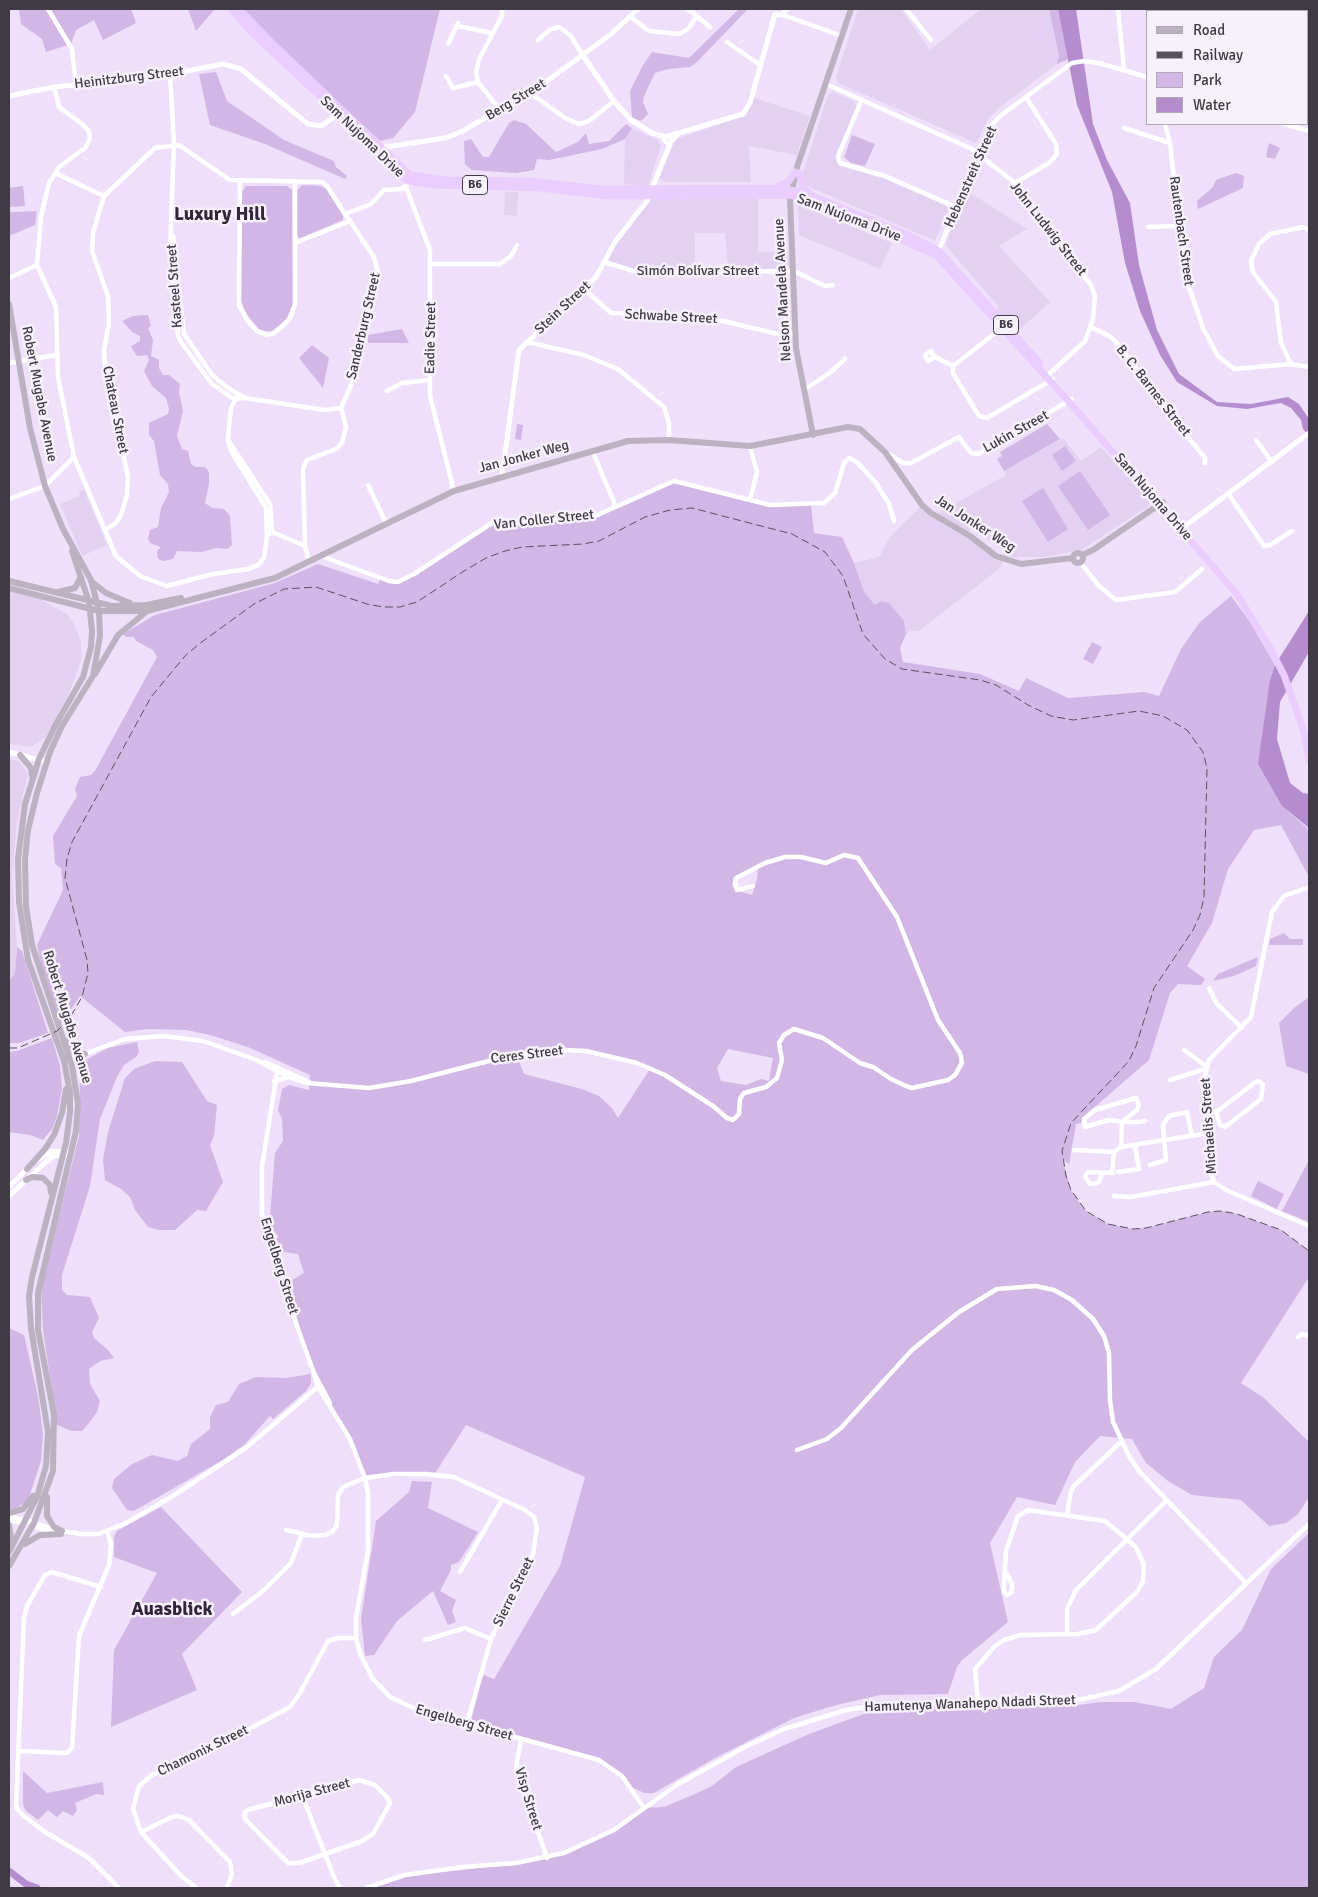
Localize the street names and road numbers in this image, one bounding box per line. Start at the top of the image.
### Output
street label: Heinitzburg Street [73,63,185,93]
street label: Berg Street [483,75,549,125]
street label: Sam Nujoma Drive [317,93,407,181]
street label: Hebenstreit Street [941,124,1001,230]
street label: Rautenbach Street [1165,175,1197,287]
road number: B6 [462,176,488,194]
street label: John Ludwig Street [1006,179,1090,279]
street label: Sam Nujoma Drive [795,190,903,246]
street label: Nelson Mandela Avenue [771,218,795,362]
street label: Kasteel Street [164,244,186,328]
street label: Simón Bolívar Street [637,263,759,279]
street label: Sanderburg Street [344,271,384,381]
street label: Stein Street [531,278,595,338]
street label: Eadie Street [422,302,440,374]
street label: Schwabe Street [624,306,718,328]
road number: B6 [994,316,1018,334]
street label: Robert Mugabe Avenue [18,325,60,463]
street label: B. C. Barnes Street [1112,342,1194,440]
street label: Chateau Street [98,365,132,455]
street label: Lukin Street [980,407,1052,457]
street label: Jan Jonker Weg [477,437,571,477]
street label: Sam Nujoma Drive [1111,450,1195,544]
street label: Jan Jonker Weg [932,492,1018,556]
street label: Van Coller Street [493,506,595,534]
street label: Robert Mugabe Avenue [39,949,95,1085]
street label: Ceres Street [490,1042,564,1068]
street label: Michaelis Street [1197,1077,1221,1175]
street label: Engelberg Street [256,1216,302,1316]
street label: Sierre Street [490,1555,538,1629]
street label: Hamutenya Wanahepo Ndadi Street [864,1692,1076,1716]
street label: Engelberg Street [413,1701,515,1745]
street label: Chamonix Street [155,1722,251,1780]
street label: Visp Street [510,1765,546,1833]
street label: Morija Street [272,1775,352,1811]

